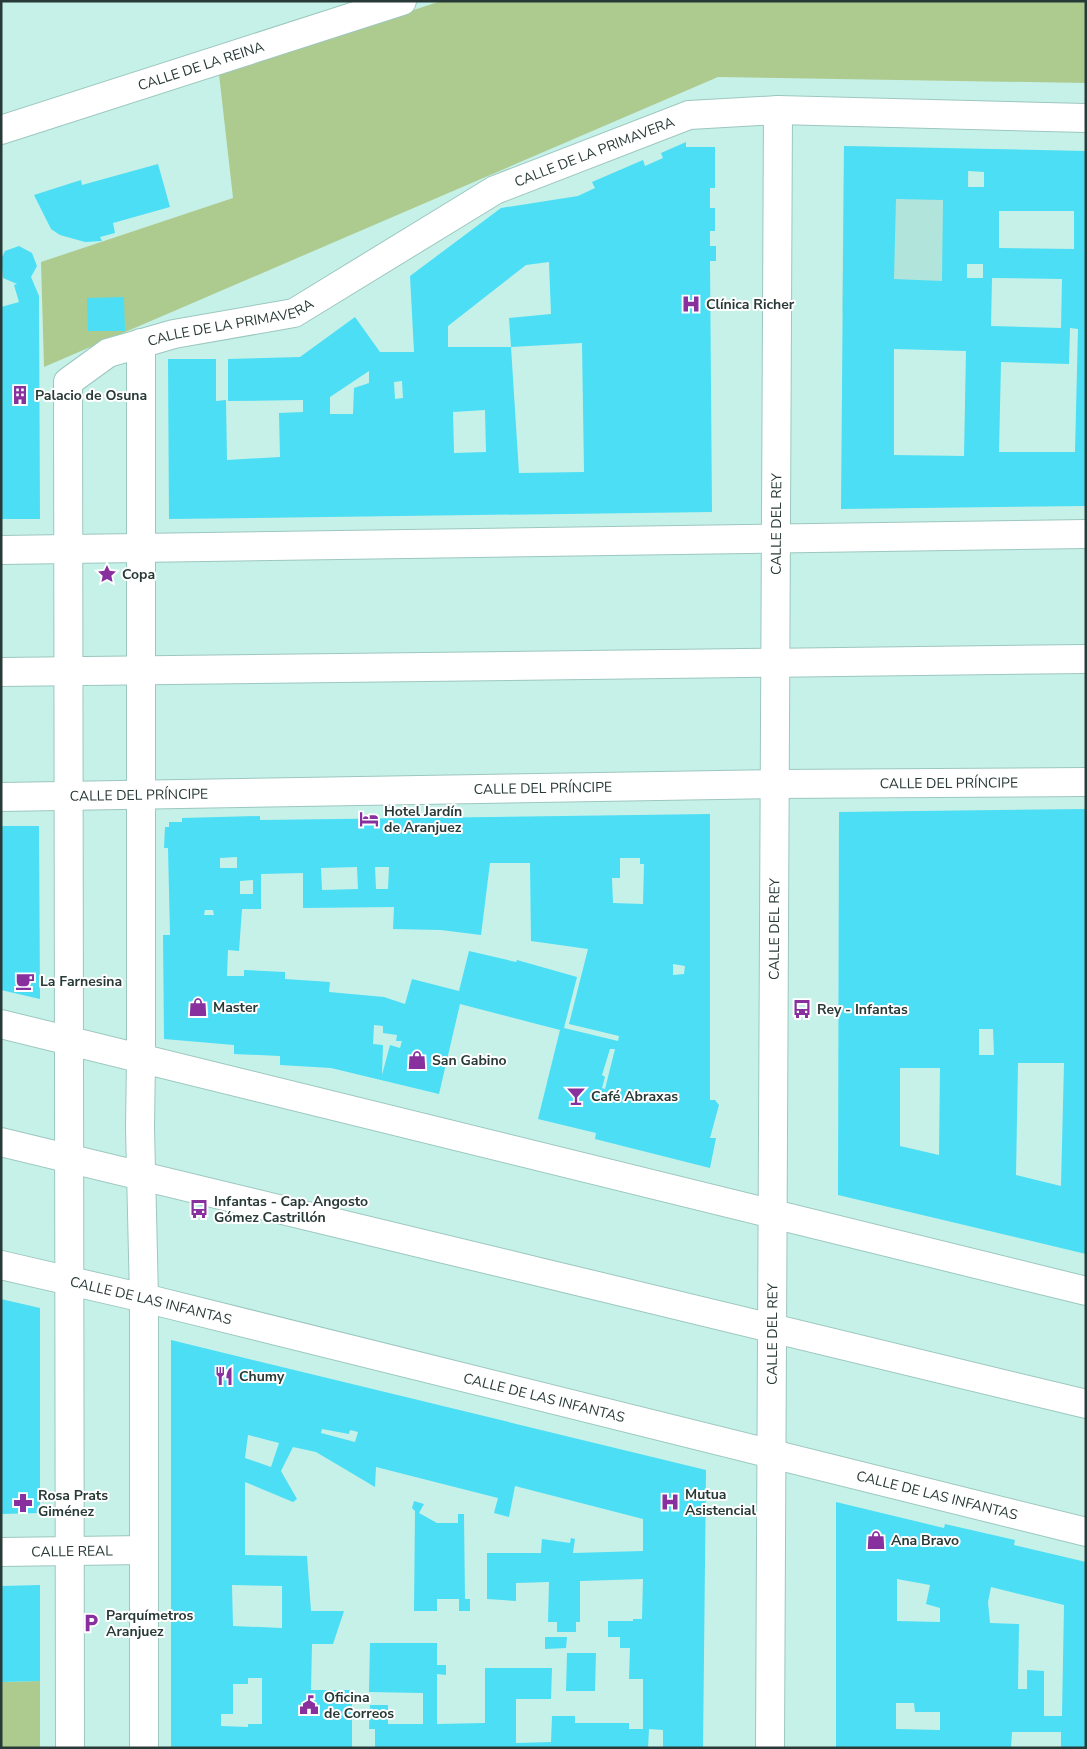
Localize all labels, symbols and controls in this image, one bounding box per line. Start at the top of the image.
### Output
street label: CALLE DE LA REINA [135,37,266,95]
street label: CALLE DE LA PRIMAVERA [511,112,677,191]
hospital icon: Clínica Richer [680,293,702,315]
street label: CALLE DE LA PRIMAVERA [145,294,317,351]
place label: Clínica Richer [706,295,795,314]
building icon: Palacio de Osuna [9,384,31,406]
place label: Palacio de Osuna [35,386,147,405]
street label: CALLE DEL REY [766,472,786,575]
place icon: Copa [96,563,118,585]
place label: Copa [122,565,155,584]
street label: CALLE DEL PRÍNCIPE [880,773,1018,793]
street label: CALLE DEL PRÍNCIPE [474,777,612,799]
street label: CALLE DEL PRÍNCIPE [70,784,208,805]
place label: Hotel Jardín de Aranjuez [384,802,462,837]
hotel icon: Hotel Jardín de Aranjuez [358,808,380,830]
street label: CALLE DEL REY [764,877,784,980]
cafe icon: La Farnesina [14,970,36,992]
place label: La Farnesina [40,972,122,991]
shop icon: Master [187,996,209,1018]
place label: Master [213,998,258,1017]
bus stop icon: Rey - Infantas [791,998,813,1020]
place label: Rey - Infantas [817,1000,908,1019]
shop icon: San Gabino [406,1049,428,1071]
place label: San Gabino [432,1051,507,1070]
bar icon: Café Abraxas [565,1085,587,1107]
place label: Café Abraxas [591,1087,678,1106]
place label: Infantas - Cap. Angosto Gómez Castrillón [214,1192,368,1227]
bus stop icon: Infantas - Cap. Angosto Gómez Castrillón [188,1198,210,1220]
street label: CALLE DE LAS INFANTAS [68,1272,234,1329]
street label: CALLE DEL REY [762,1282,782,1385]
restaurant icon: Chumy [213,1365,235,1387]
place label: Chumy [239,1367,285,1386]
street label: CALLE DE LAS INFANTAS [461,1368,627,1427]
street label: CALLE DE LAS INFANTAS [854,1466,1020,1524]
place label: Mutua Asistencial [685,1485,756,1520]
place label: Rosa Prats Giménez [38,1486,108,1521]
hospital icon: Mutua Asistencial [659,1491,681,1513]
pharmacy icon: Rosa Prats Giménez [12,1492,34,1514]
shop icon: Ana Bravo [865,1529,887,1551]
place label: Ana Bravo [891,1531,959,1550]
street label: CALLE REAL [31,1541,113,1561]
place label: Parquímetros Aranjuez [106,1606,194,1641]
parking icon: Parquímetros Aranjuez [80,1612,102,1634]
place label: Oficina de Correos [324,1688,394,1723]
public building icon: Oficina de Correos [298,1694,320,1716]

